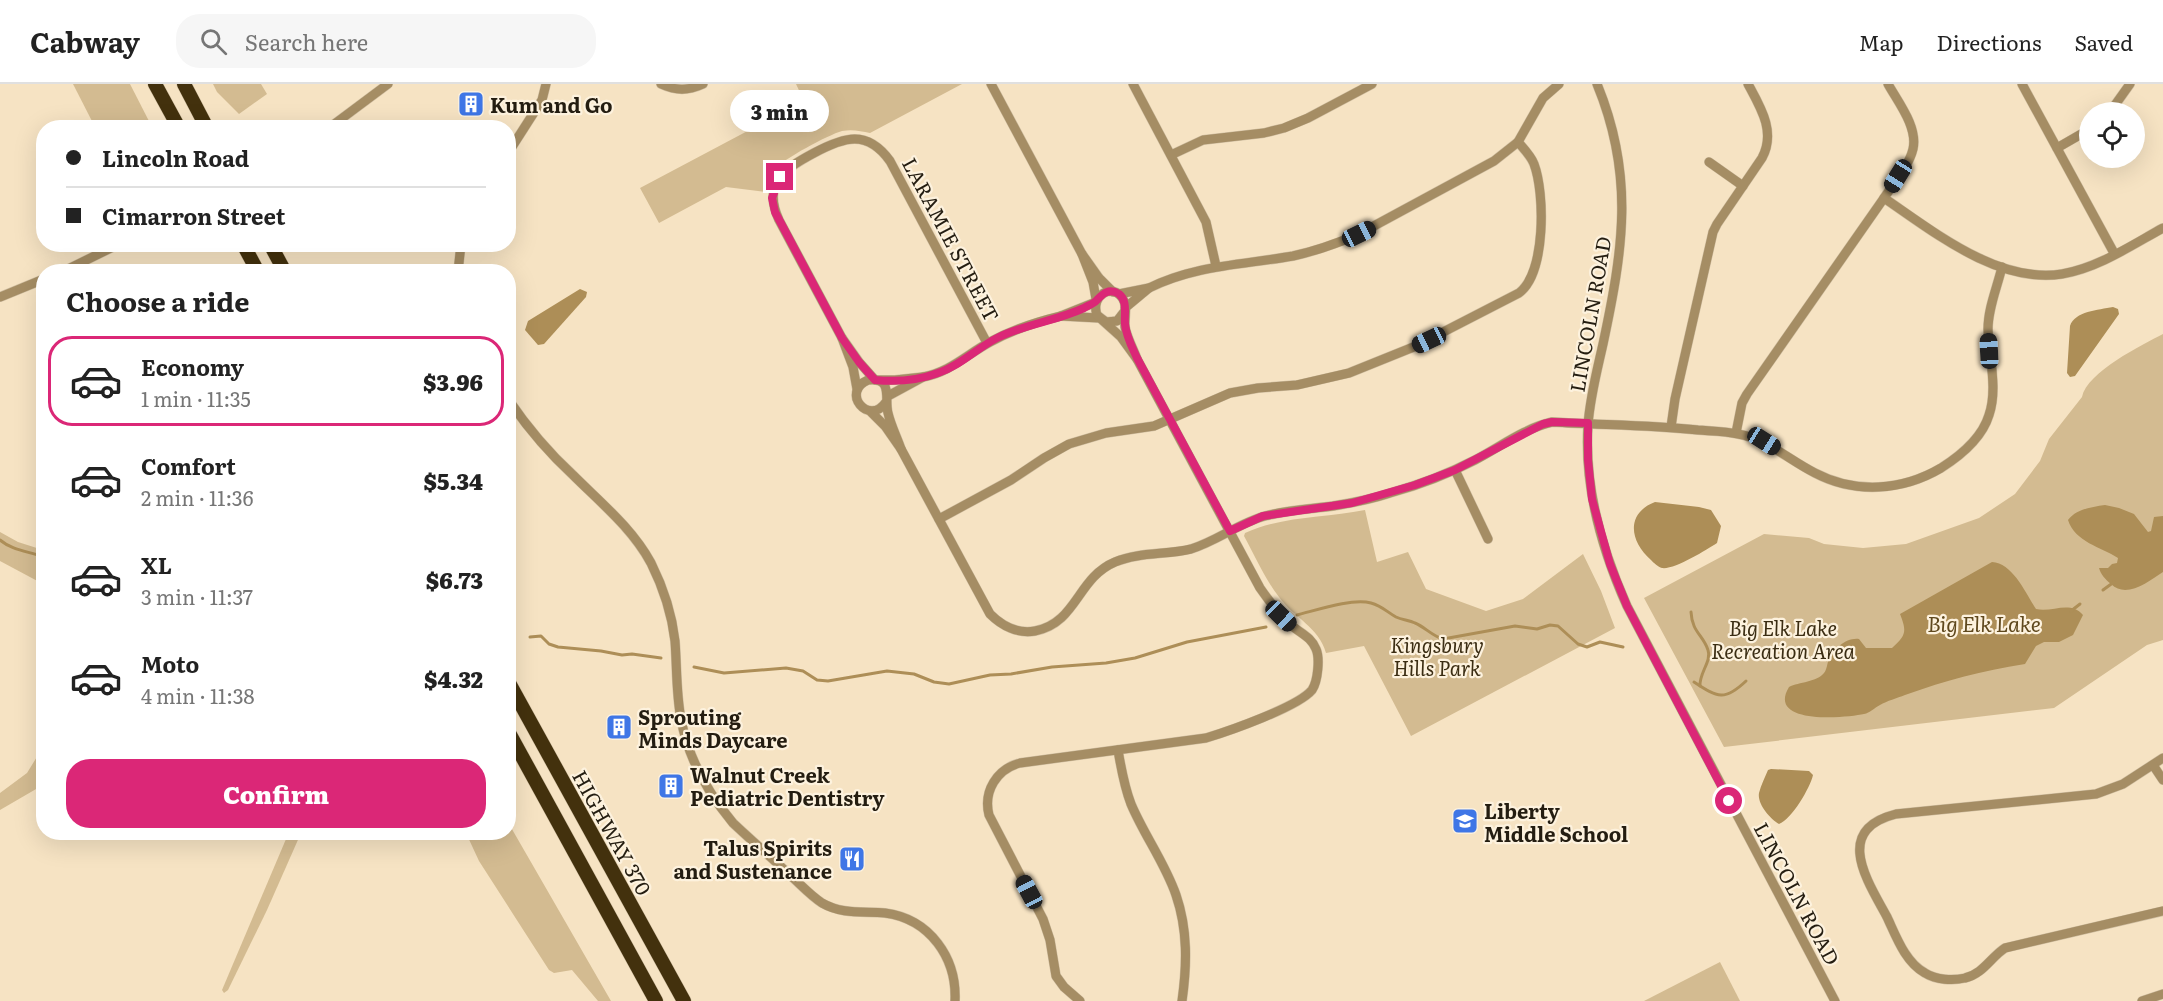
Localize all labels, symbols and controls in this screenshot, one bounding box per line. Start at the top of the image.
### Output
search box [176,14,596,68]
text: Cabway [30,20,140,62]
icon: search [197,25,230,58]
text: Search here [245,25,368,58]
text: Map [1859,26,1904,57]
text: Directions [1937,26,2042,57]
text: Saved [2075,26,2133,57]
building icon: Kum and Go [456,89,486,119]
place label: Kum and Go [490,89,613,119]
callout: 3 min [730,90,830,132]
text: 3 min [751,96,808,126]
map controls [2079,102,2145,168]
button: locate [2079,102,2145,168]
text: Lincoln Road [102,141,249,174]
street label: LARAMIE STREET [896,152,1008,326]
car [1881,156,1915,196]
route end [766,163,793,190]
text: Cimarron Street [102,199,285,232]
car [1339,218,1379,250]
street label: LINCOLN ROAD [1561,234,1617,394]
text: Choose a ride [66,280,249,320]
car [1409,324,1449,356]
car [1979,333,1999,369]
text: Economy [141,350,244,383]
icon: car [69,354,123,408]
text: $3.96 [423,365,483,398]
text: 1 min · 11:35 [141,383,251,413]
car [1744,424,1784,458]
text: Comfort [141,449,236,482]
icon: car [69,453,123,507]
text: $5.34 [423,464,483,497]
text: 2 min · 11:36 [141,482,253,512]
text: XL [141,548,172,581]
icon: car [69,552,123,606]
text: $6.73 [426,563,483,596]
text: 3 min · 11:37 [141,581,253,611]
car [1262,597,1300,635]
water label: Big Elk Lake [1927,607,2041,638]
park label: Big Elk Lake Recreation Area [1711,612,1855,665]
park label: Kingsbury Hills Park [1390,629,1484,682]
text: Moto [141,647,199,680]
icon: car [69,651,123,705]
text: $4.32 [424,662,483,695]
text: 4 min · 11:38 [141,680,255,710]
place label: Sprouting Minds Daycare [638,701,788,754]
building icon: Sprouting Minds Daycare [604,712,634,742]
button: Confirm [66,759,486,828]
place label: Walnut Creek Pediatric Dentistry [690,759,885,812]
street label: HIGHWAY 370 [566,764,660,900]
building icon: Walnut Creek Pediatric Dentistry [656,771,686,801]
route start [1715,787,1742,814]
place label: Liberty Middle School [1484,795,1628,848]
school or university icon: Liberty Middle School [1450,806,1480,836]
street label: LINCOLN ROAD [1748,816,1848,970]
place label: Talus Spirits and Sustenance [673,832,832,885]
restaurant icon: Talus Spirits and Sustenance [837,844,867,874]
car [1013,872,1045,912]

